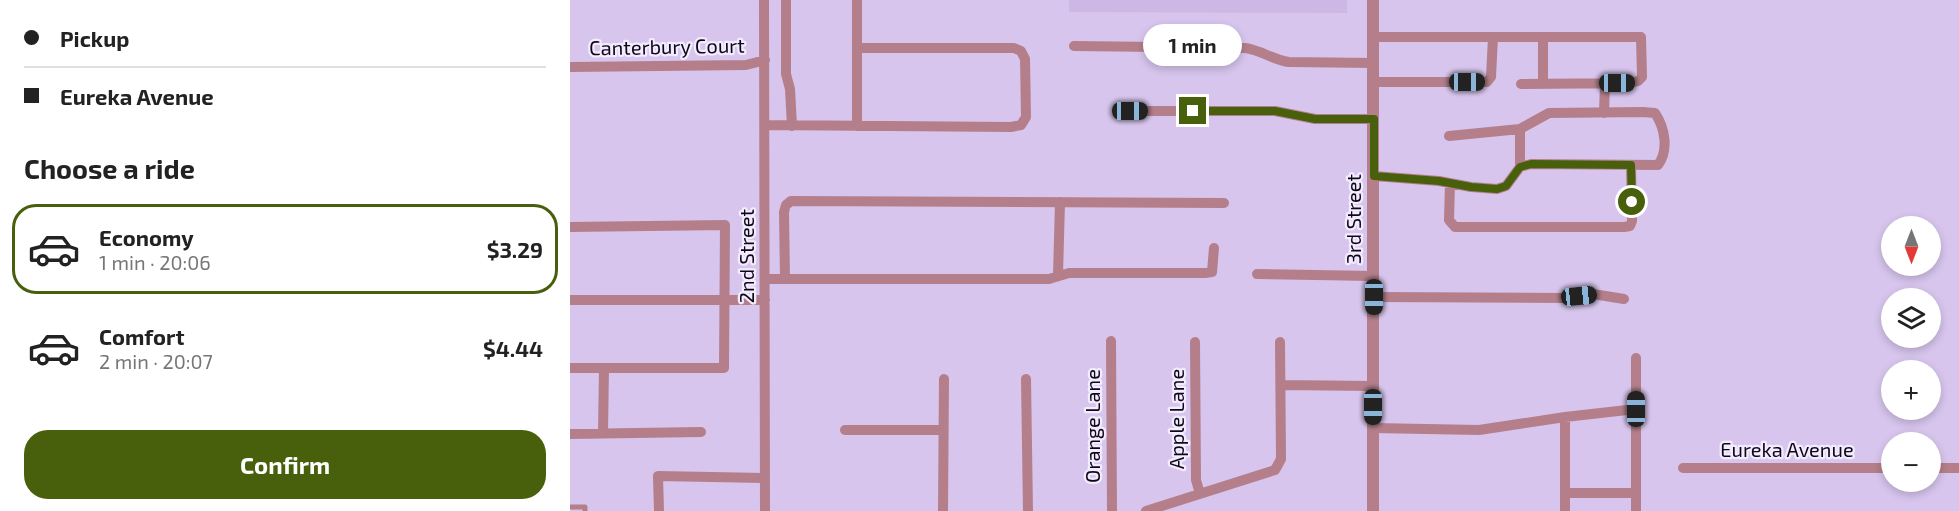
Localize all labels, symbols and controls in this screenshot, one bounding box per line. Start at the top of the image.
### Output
callout: 1 min [1144,24,1242,66]
text: Pickup [60,25,129,51]
street label: Canterbury Court [589,33,745,59]
text: 1 min [1168,33,1217,57]
car [1449,73,1485,91]
car [1599,74,1635,92]
text: Eureka Avenue [60,83,214,109]
route end [1179,97,1206,124]
car [1112,102,1148,120]
text: Choose a ride [24,152,195,184]
street label: 3rd Street [1341,173,1365,264]
route start [1618,188,1645,215]
street label: 2nd Street [734,208,758,303]
north arrow [1881,216,1941,276]
map controls [1881,216,1941,492]
icon: car [27,222,81,276]
text: Economy [99,224,194,250]
text: $3.29 [487,236,543,262]
text: 1 min · 20:06 [99,250,211,274]
car [1365,279,1383,315]
car [1560,285,1598,307]
button: layers [1881,288,1941,348]
icon: car [27,321,81,375]
text: Comfort [99,323,184,349]
text: $4.44 [483,335,543,361]
text: 2 min · 20:07 [99,349,213,373]
button: + [1881,360,1941,420]
street label: Orange Lane [1080,369,1104,483]
street label: Apple Lane [1164,369,1188,469]
car [1364,389,1382,425]
car [1627,391,1645,427]
button: Confirm [24,430,546,499]
button: − [1881,432,1941,492]
street label: Eureka Avenue [1720,437,1854,461]

